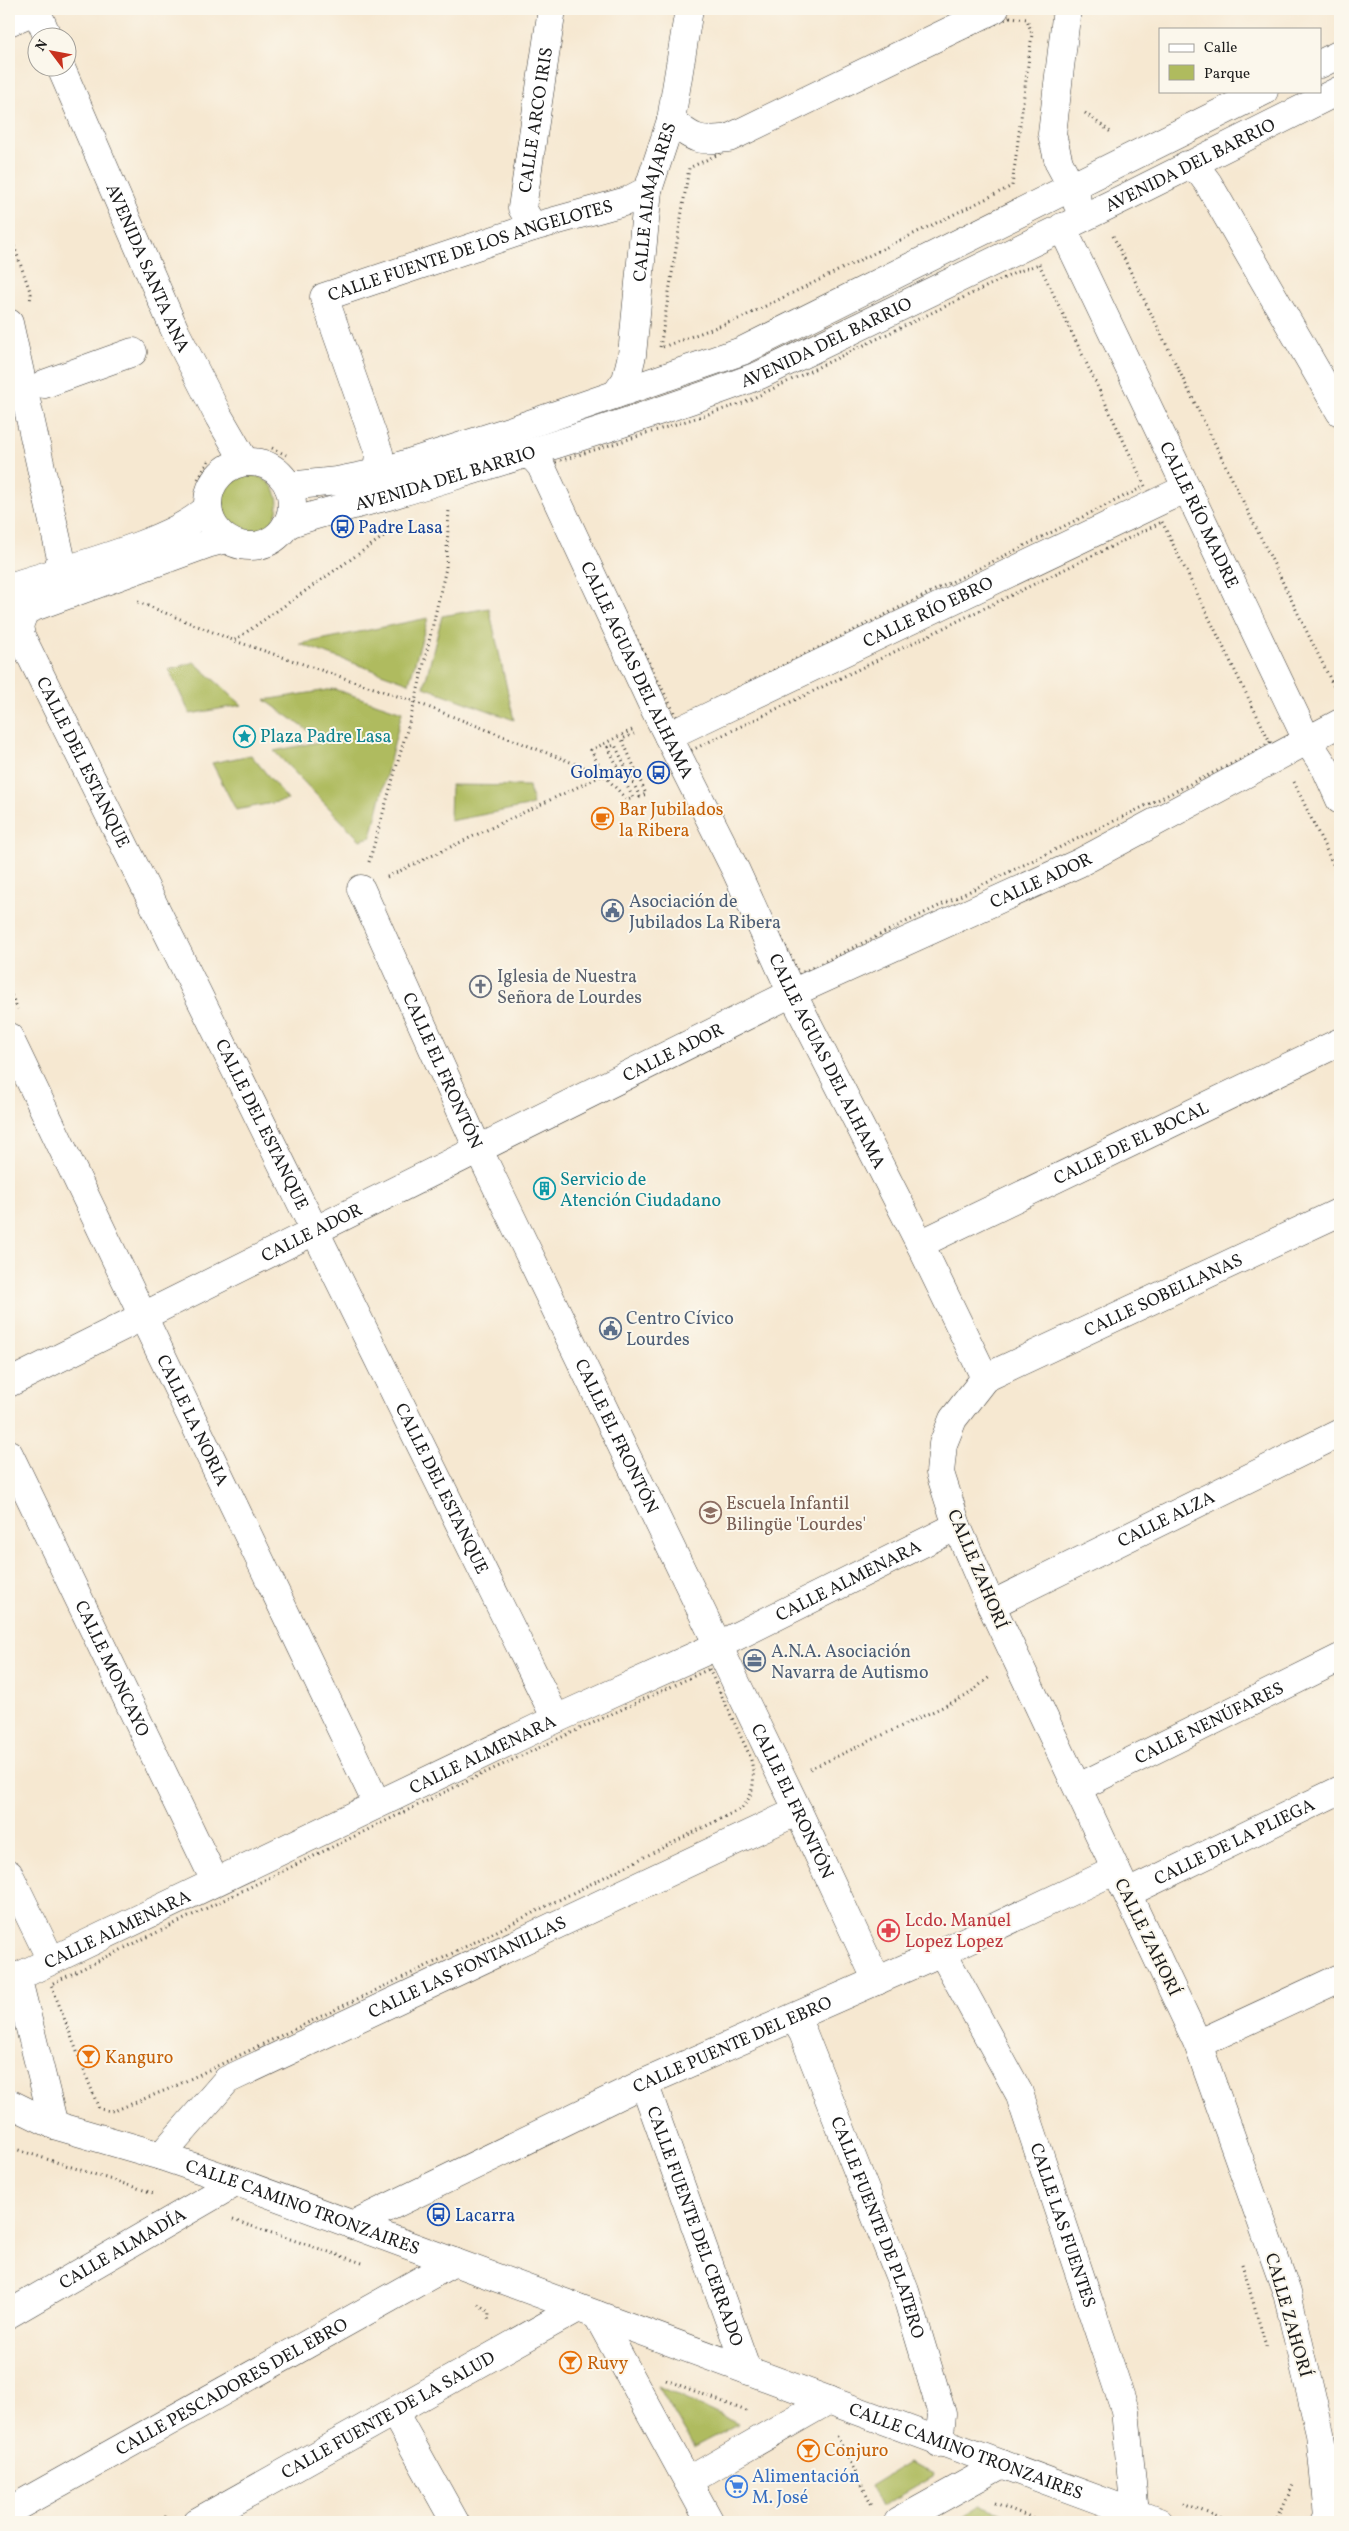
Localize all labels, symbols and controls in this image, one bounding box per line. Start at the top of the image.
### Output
north arrow [28,28,78,78]
legend [1159,28,1322,92]
text: N [31,37,53,55]
text: Calle [1204,38,1237,59]
street label: CALLE ARCO IRIS [513,46,560,195]
text: Parque [1204,64,1250,85]
street label: AVENIDA DEL BARRIO [1101,113,1280,219]
street label: CALLE ALMAJARES [628,119,683,283]
street label: AVENIDA SANTA ANA [99,180,195,358]
street label: CALLE FUENTE DE LOS ANGELOTES [325,195,616,309]
street label: AVENIDA DEL BARRIO [737,292,917,395]
street label: CALLE RÍO MADRE [1152,438,1244,593]
street label: AVENIDA DEL BARRIO [353,441,539,518]
bus stop icon: Padre Lasa [330,515,354,539]
place label: Padre Lasa [358,516,443,541]
street label: CALLE AGUAS DEL ALHAMA [573,558,699,784]
street label: CALLE RÍO EBRO [859,571,998,655]
street label: CALLE DEL ESTANQUE [29,673,135,853]
place icon: Plaza Padre Lasa [232,724,256,748]
place label: Plaza Padre Lasa [260,725,391,750]
bus stop icon: Golmayo [646,760,670,784]
place label: Golmayo [571,761,642,786]
place label: Bar Jubilados la Ribera [619,798,723,844]
cafe icon: Bar Jubilados la Ribera [591,807,615,831]
street label: CALLE ADOR [986,847,1097,916]
place label: Asociación de Jubilados La Ribera [629,890,781,936]
public building icon: Asociación de Jubilados La Ribera [601,899,625,923]
street label: CALLE AGUAS DEL ALHAMA [761,950,891,1174]
place label: Iglesia de Nuestra Señora de Lourdes [497,965,642,1011]
church icon: Iglesia de Nuestra Señora de Lourdes [469,974,493,998]
street label: CALLE EL FRONTÓN [395,989,488,1154]
street label: CALLE ADOR [619,1018,729,1089]
street label: CALLE DEL ESTANQUE [208,1035,314,1215]
street label: CALLE DE EL BOCAL [1050,1096,1213,1192]
place label: Servicio de Atención Ciudadano [560,1168,721,1214]
building icon: Servicio de Atención Ciudadano [532,1177,556,1201]
street label: CALLE ADOR [257,1198,367,1269]
street label: CALLE SOBELLANAS [1080,1248,1247,1344]
place label: Centro Cívico Lourdes [626,1307,734,1353]
public building icon: Centro Cívico Lourdes [598,1316,622,1340]
street label: CALLE LA NORIA [149,1351,234,1491]
street label: CALLE EL FRONTÓN [568,1355,664,1518]
street label: CALLE DEL ESTANQUE [388,1399,494,1579]
street label: CALLE ALZA [1114,1485,1220,1555]
place label: Escuela Infantil Bilingüe 'Lourdes' [726,1492,866,1538]
school or university icon: Escuela Infantil Bilingüe 'Lourdes' [698,1501,722,1525]
street label: CALLE ZAHORÍ [940,1506,1013,1633]
street label: CALLE ALMENARA [772,1535,926,1629]
street label: CALLE MONCAYO [68,1597,155,1741]
place label: A.N.A. Asociación Navarra de Autismo [771,1640,929,1686]
office icon: A.N.A. Asociación Navarra de Autismo [743,1649,767,1673]
street label: CALLE NENÚFARES [1131,1677,1288,1771]
street label: CALLE ALMENARA [406,1710,561,1801]
street label: CALLE EL FRONTÓN [744,1720,839,1883]
street label: CALLE DE LA PLIEGA [1150,1793,1320,1892]
street label: CALLE ZAHORÍ [1107,1875,1186,2001]
street label: CALLE ALMENARA [40,1885,196,1976]
place label: Lcdo. Manuel Lopez Lopez [905,1909,1011,1955]
street label: CALLE LAS FONTANILLAS [365,1911,571,2026]
pharmacy icon: Lcdo. Manuel Lopez Lopez [877,1918,901,1942]
street label: CALLE PUENTE DEL EBRO [629,1991,836,2101]
bar icon: Kanguro [77,2045,101,2069]
place label: Kanguro [105,2046,173,2071]
street label: CALLE FUENTE DEL CERRADO [639,2103,749,2350]
street label: CALLE FUENTE DE PLATERO [823,2113,930,2342]
street label: CALLE LAS FUENTES [1023,2140,1101,2311]
street label: CALLE CAMINO TRONZAIRES [182,2154,423,2262]
street label: CALLE ALMADÍA [55,2203,192,2296]
bus stop icon: Lacarra [427,2203,451,2227]
place label: Lacarra [455,2204,515,2229]
street label: CALLE ZAHORÍ [1258,2250,1317,2380]
street label: CALLE PESCADORES DEL EBRO [112,2313,353,2463]
street label: CALLE FUENTE DE LA SALUD [277,2346,500,2486]
bar icon: Ruvy [559,2351,583,2375]
place label: Ruvy [587,2352,628,2377]
street label: CALLE CAMINO TRONZAIRES [845,2398,1086,2507]
bar icon: Conjuro [796,2438,820,2462]
place label: Conjuro [824,2439,888,2464]
place label: Alimentación M. José [752,2465,860,2511]
supermarket icon: Alimentación M. José [724,2474,748,2498]

